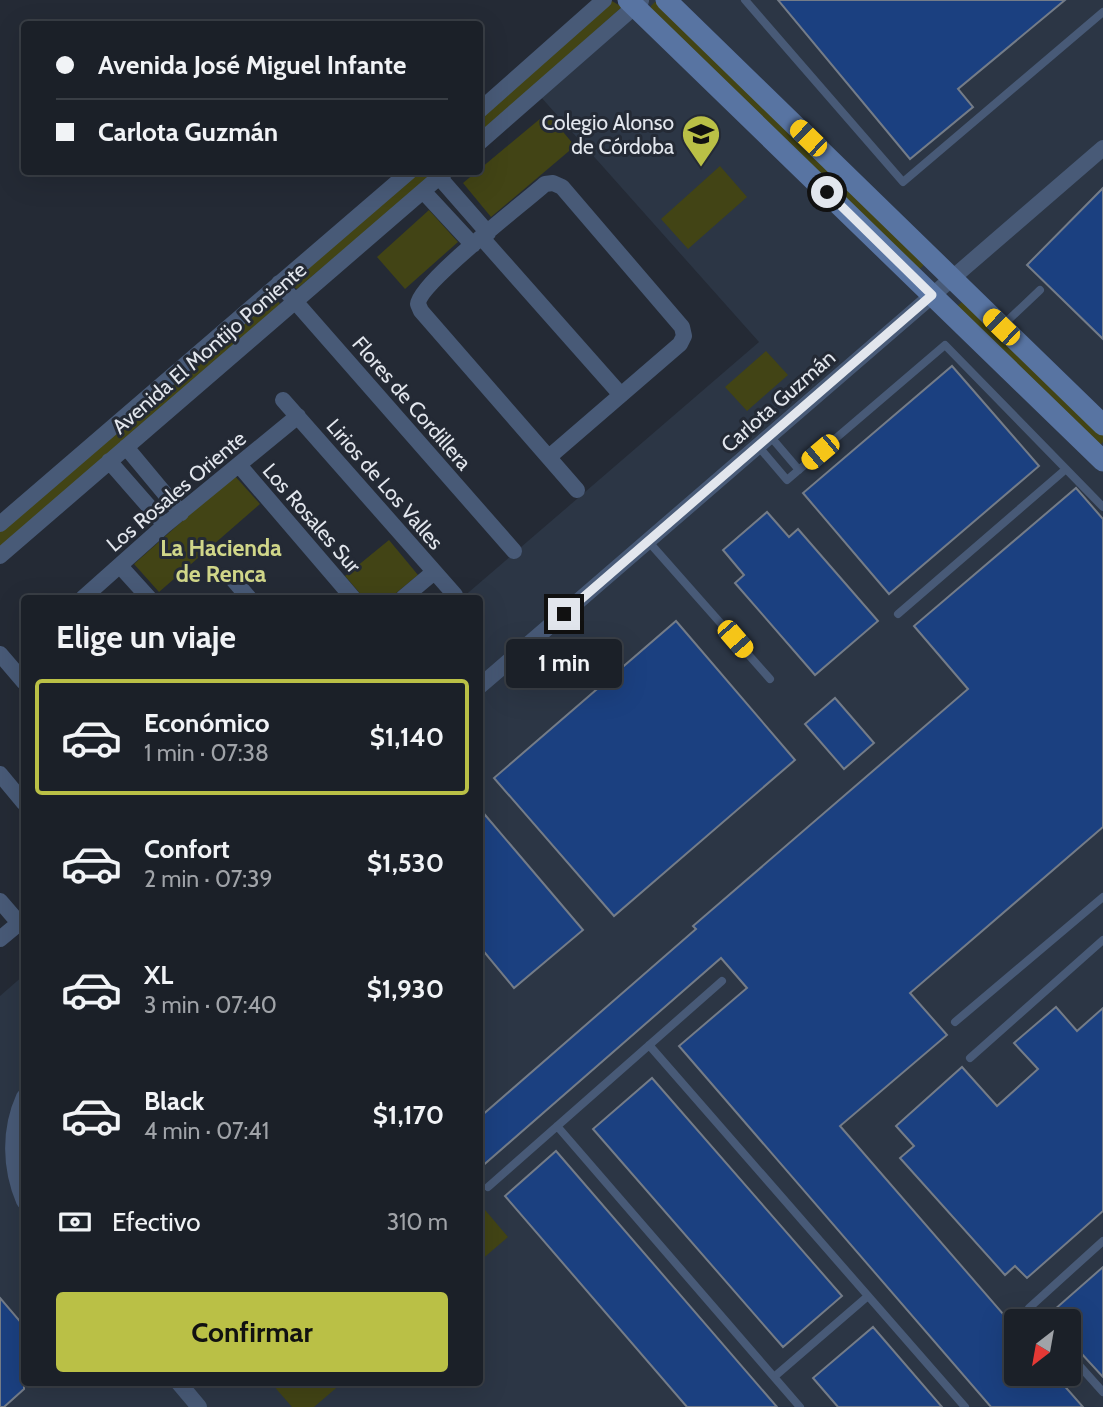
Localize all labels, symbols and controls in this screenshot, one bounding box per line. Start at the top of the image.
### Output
text: Avenida José Miguel Infante [98,49,406,81]
place label: Colegio Alonso de Córdoba [541,110,674,159]
school or university icon: Colegio Alonso de Córdoba [680,113,722,168]
text: Carlota Guzmán [98,116,278,148]
car [786,116,831,160]
route start [811,176,843,208]
street label: Avenida El Montijo Poniente [107,257,312,440]
car [979,305,1024,349]
street label: Flores de Cordillera [347,331,477,475]
street label: Carlota Guzmán [716,345,840,457]
street label: Lirios de Los Valles [322,414,449,555]
street label: Los Rosales Oriente [101,425,251,557]
car [798,430,843,474]
street label: Los Rosales Sur [258,458,367,578]
district label: La Hacienda de Renca [160,534,282,588]
route end [548,598,580,630]
car [714,616,757,662]
text: Elige un viaje [56,617,236,656]
callout: 1 min [506,638,622,688]
text: 1 min [538,649,590,677]
icon: car [60,706,123,769]
text: Económico [144,707,270,739]
text: $1,140 [370,721,444,753]
text: 1 min · 07:38 [144,739,269,767]
icon: car [60,832,123,895]
text: Confort [144,833,230,865]
text: $1,530 [367,847,444,879]
text: 2 min · 07:39 [144,865,273,893]
icon: car [60,958,123,1021]
text: XL [144,959,173,991]
text: $1,930 [367,973,444,1005]
text: 3 min · 07:40 [144,991,277,1019]
icon: car [60,1084,123,1147]
text: Black [144,1085,204,1117]
text: $1,170 [373,1099,444,1131]
text: 4 min · 07:41 [144,1117,269,1145]
icon: cash [56,1203,94,1241]
text: Efectivo [112,1206,201,1238]
text: 310 m [387,1208,448,1236]
button: Confirmar [56,1292,448,1372]
north arrow [1004,1309,1082,1386]
map controls [1004,1309,1081,1386]

